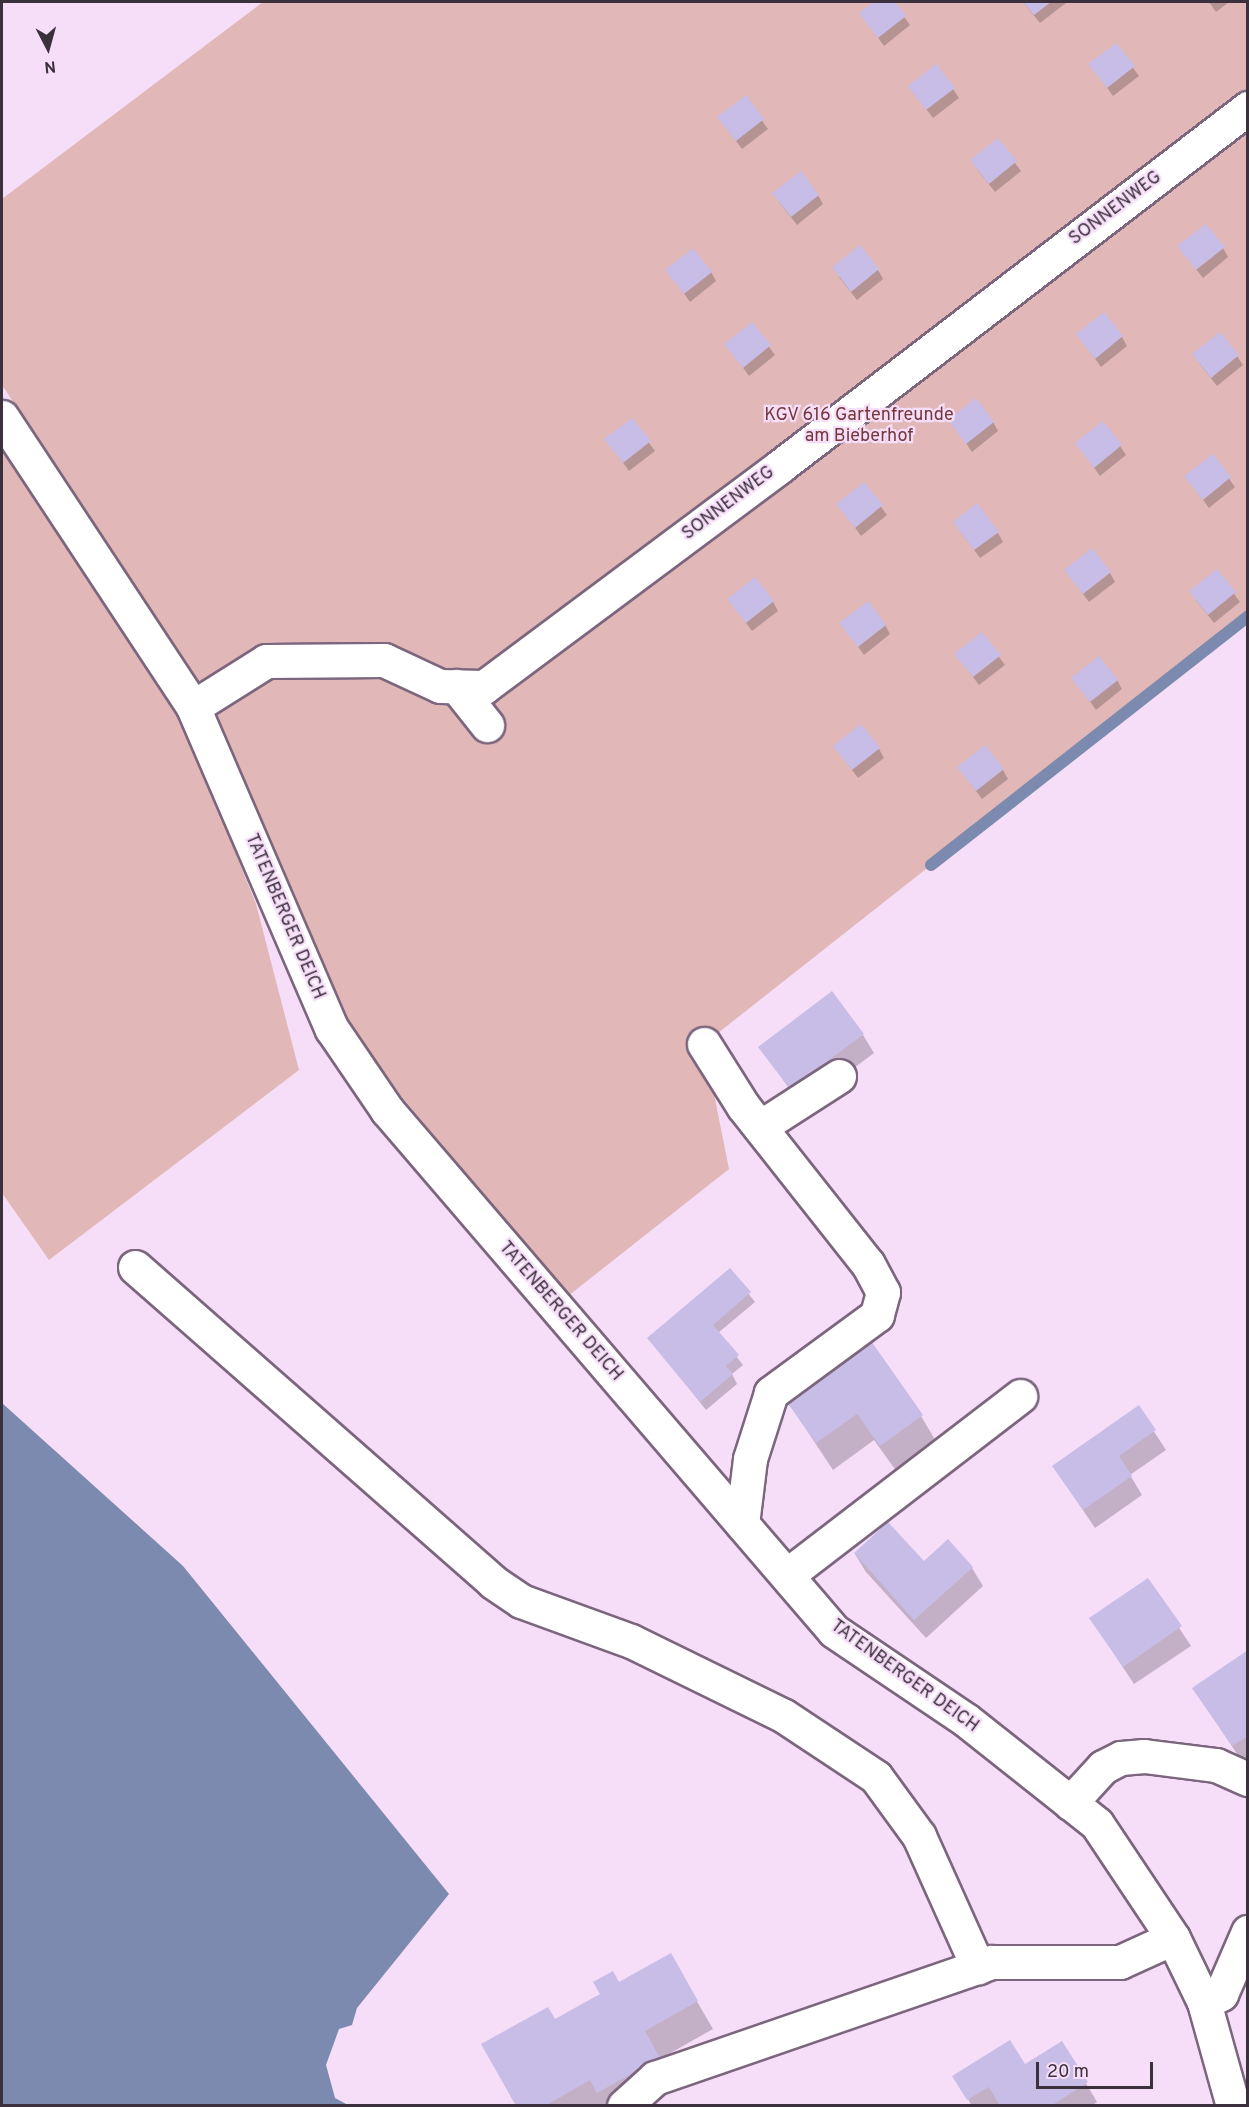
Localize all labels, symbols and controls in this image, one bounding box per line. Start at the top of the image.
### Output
north arrow [18,18,78,78]
text: N [43,55,57,76]
street label: SONNENWEG [1066,167,1166,251]
park label: KGV 616 Gartenfreunde am Bieberhof [764,406,954,448]
street label: SONNENWEG [679,462,779,546]
street label: TATENBERGER DEICH [239,831,329,1003]
street label: TATENBERGER DEICH [494,1238,626,1386]
street label: TATENBERGER DEICH [826,1616,982,1738]
scale bar [1039,2050,1156,2088]
text: 20 m [1047,2061,1089,2084]

